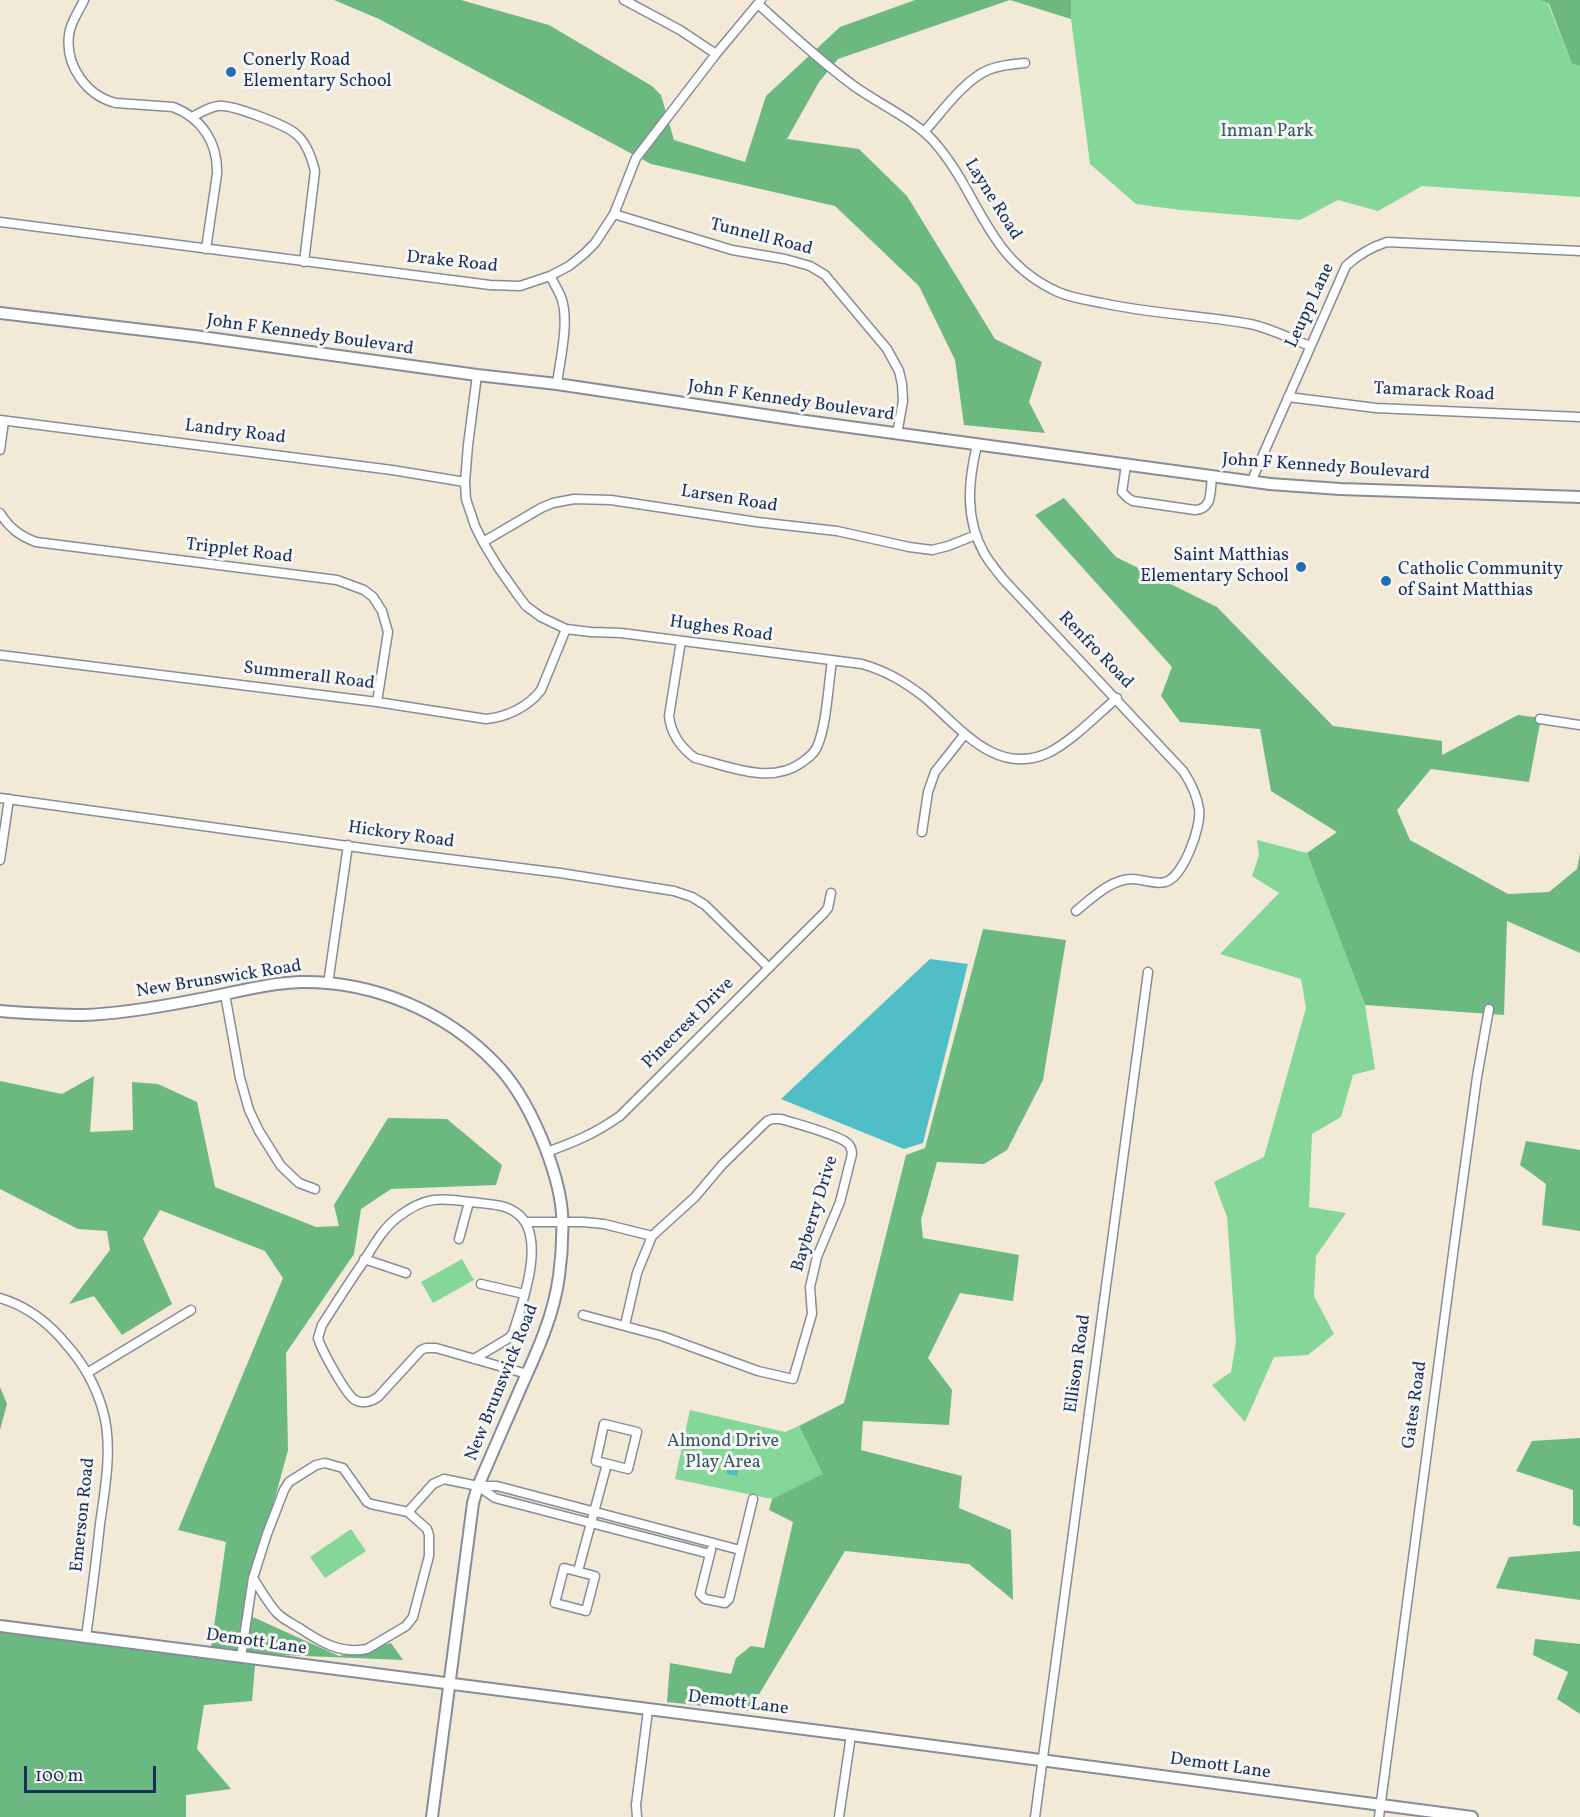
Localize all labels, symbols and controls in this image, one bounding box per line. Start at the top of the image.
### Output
place label: Conerly Road Elementary School [243,51,392,94]
marker: Conerly Road Elementary School [224,65,238,79]
park label: Inman Park [1220,122,1314,144]
street label: Layne Road [959,155,1025,245]
street label: Tunnell Road [708,215,814,261]
street label: Drake Road [405,247,499,279]
street label: Leupp Lane [1282,260,1340,352]
street label: John F Kennedy Boulevard [205,311,415,361]
street label: John F Kennedy Boulevard [686,377,896,427]
street label: Tamarack Road [1373,379,1495,407]
street label: Landry Road [183,416,287,450]
street label: John F Kennedy Boulevard [1221,450,1431,486]
street label: Larsen Road [679,482,779,518]
street label: Tripplet Road [184,535,294,569]
place label: Saint Matthias Elementary School [1140,546,1289,588]
marker: Saint Matthias Elementary School [1294,560,1308,574]
place label: Catholic Community of Saint Matthias [1398,560,1563,602]
marker: Catholic Community of Saint Matthias [1379,574,1393,588]
street label: Renfro Road [1053,608,1137,694]
street label: Hughes Road [668,612,774,648]
street label: Summerall Road [242,658,376,696]
street label: Hickory Road [346,818,456,854]
street label: New Brunswick Road [135,956,303,1004]
street label: Pinecrest Drive [639,974,739,1074]
street label: Bayberry Drive [788,1153,844,1275]
street label: New Brunswick Road [462,1301,544,1465]
street label: Ellison Road [1061,1313,1097,1415]
street label: Gates Road [1399,1360,1433,1450]
park label: Almond Drive Play Area [667,1432,779,1474]
street label: Emerson Road [67,1457,101,1573]
street label: Demott Lane [204,1625,308,1661]
street label: Demott Lane [686,1687,790,1721]
street label: Demott Lane [1168,1749,1272,1785]
scale bar [27,1754,159,1792]
text: 100 m [35,1764,84,1789]

